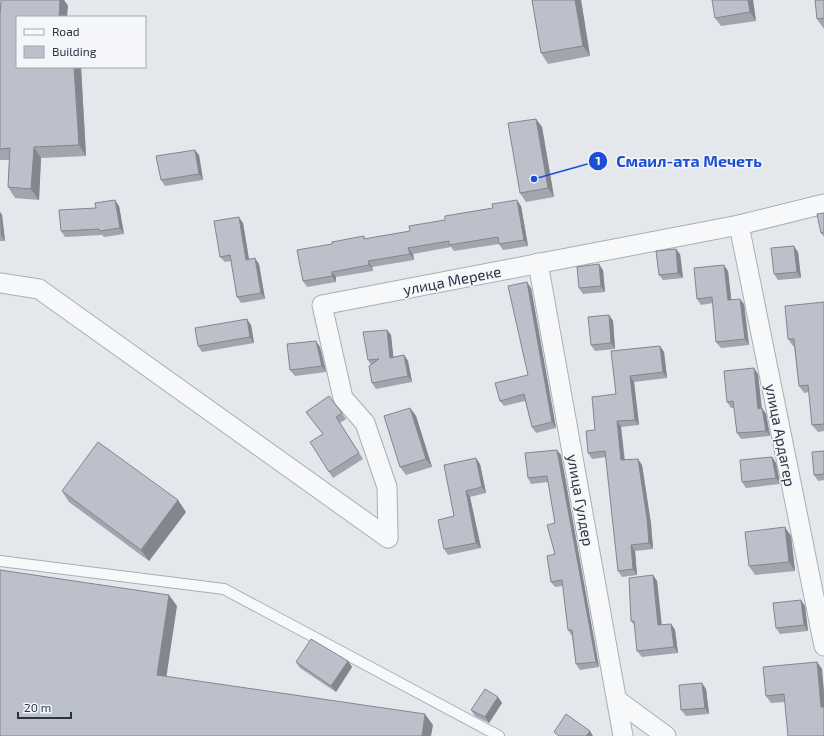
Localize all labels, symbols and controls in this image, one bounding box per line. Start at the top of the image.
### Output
legend [16,16,146,68]
text: Road [52,24,80,38]
text: Building [52,44,97,58]
callout: Смаил-ата Мечеть [588,147,770,175]
text: Смаил-ата Мечеть [616,151,762,170]
text: 1 [595,153,601,167]
street label: улица Мереке [401,262,503,299]
street label: улица Ардагер [761,382,800,488]
street label: улица Гулдер [563,453,598,548]
scale bar [18,694,71,720]
text: 20 m [24,700,51,714]

